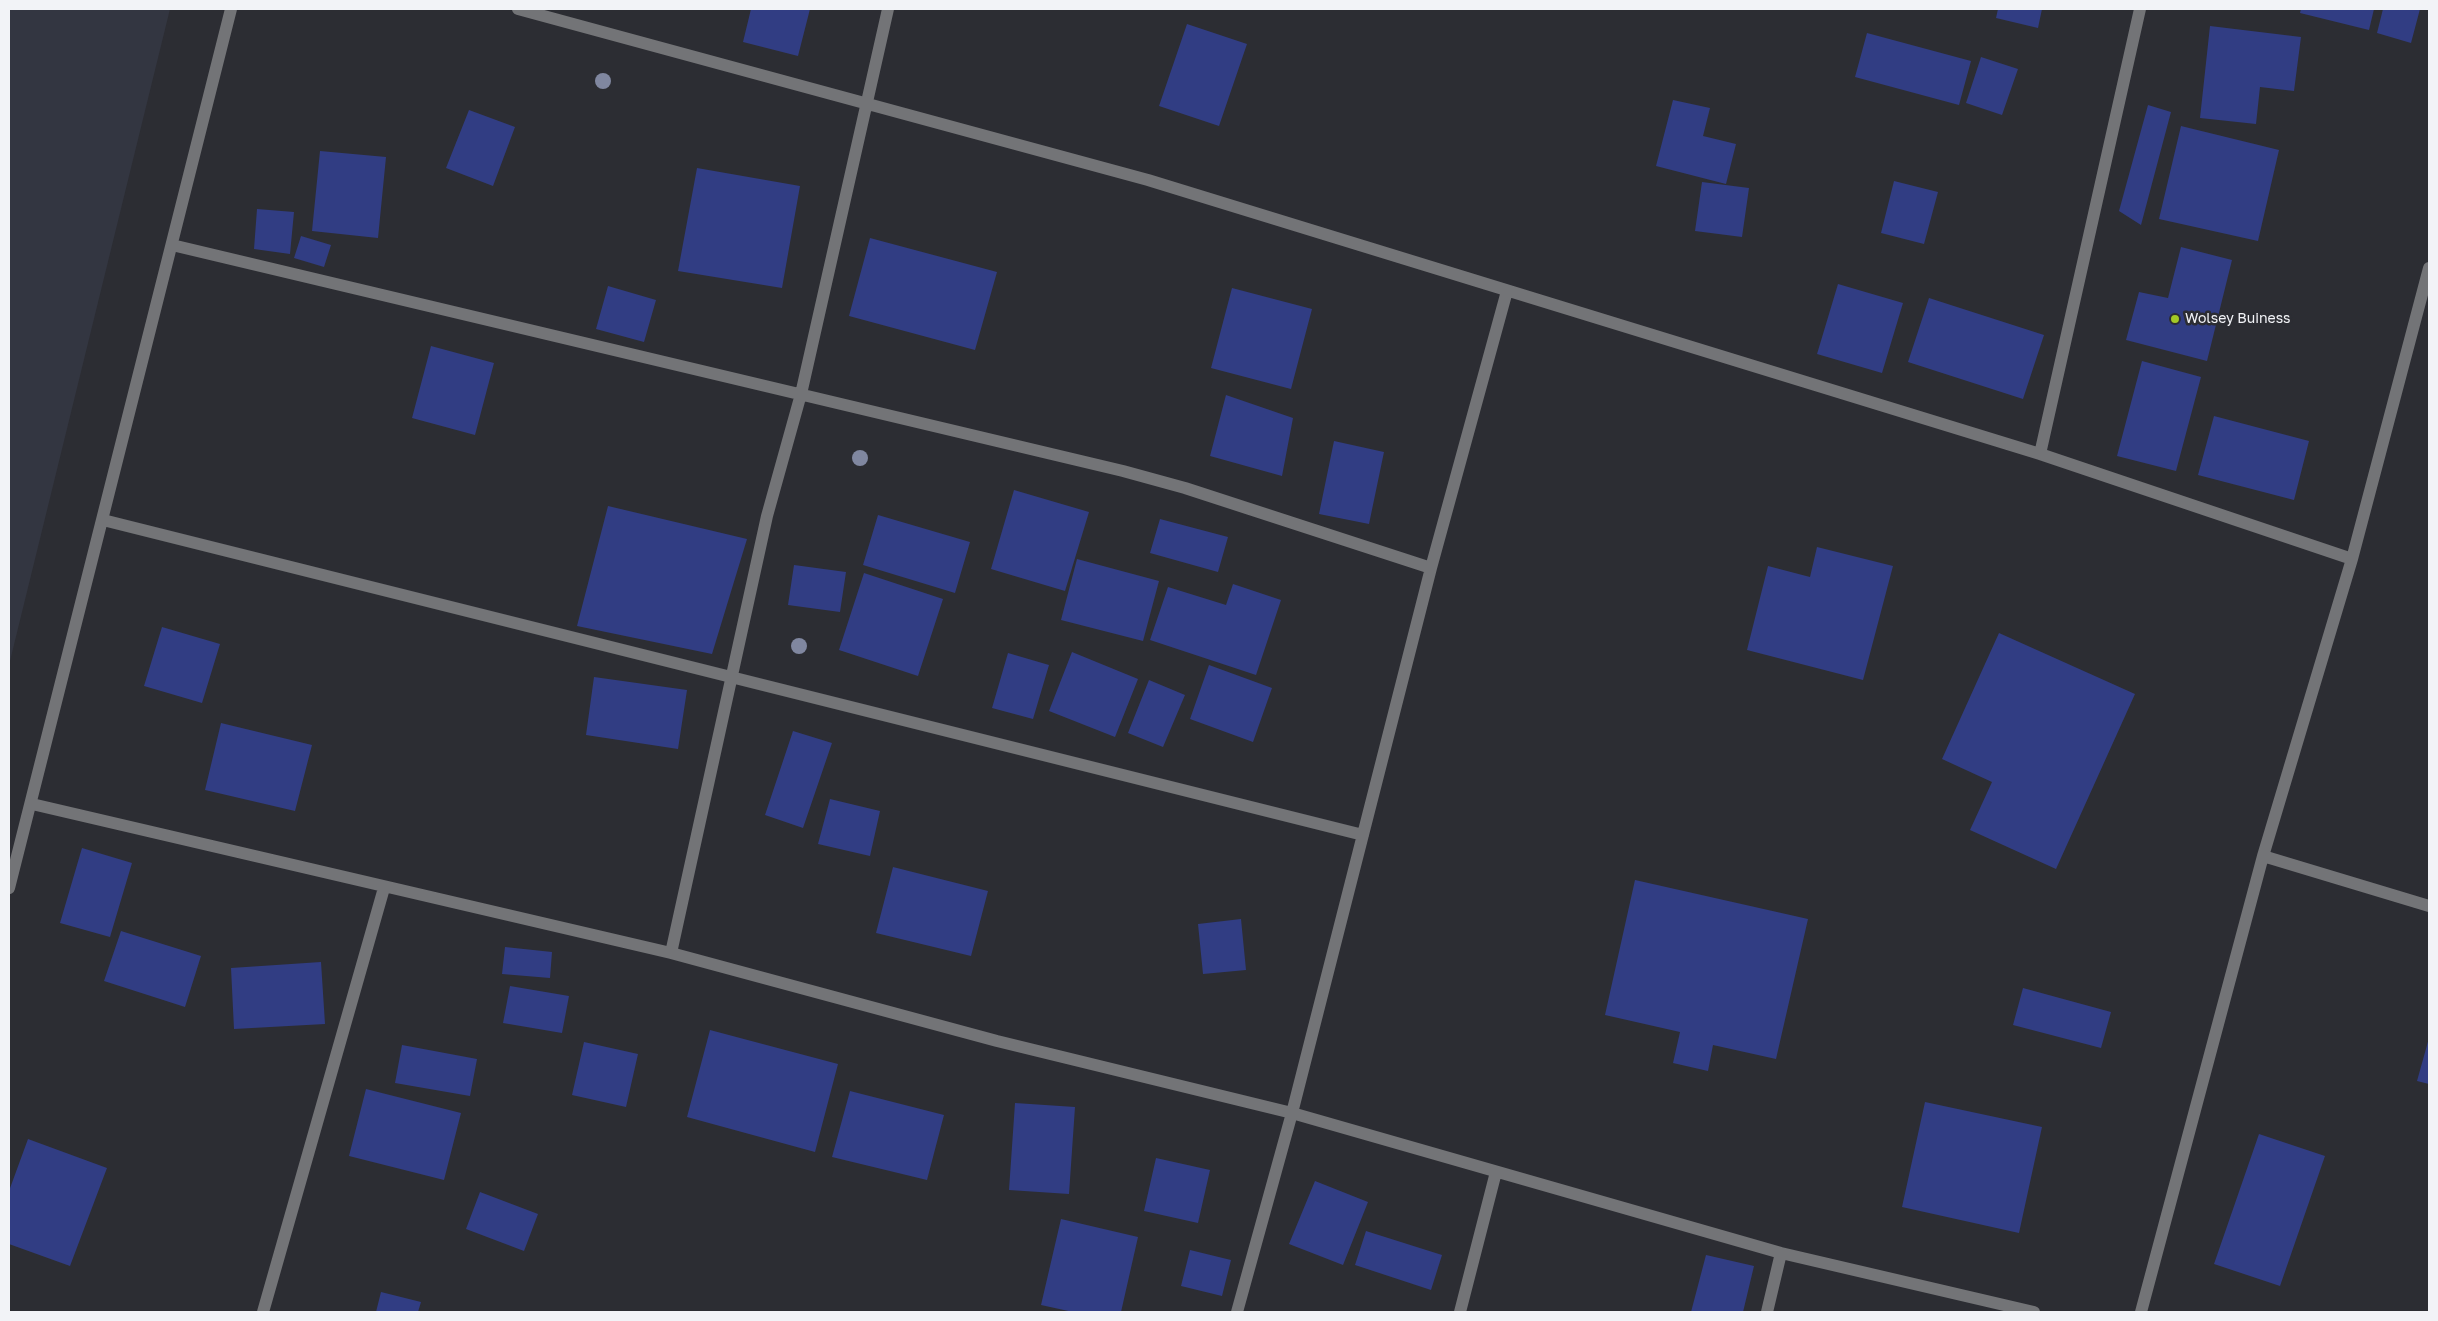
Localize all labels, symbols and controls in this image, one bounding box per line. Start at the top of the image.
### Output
place label: Wolsey Buiness [2185,311,2291,327]
marker: Wolsey Buiness [2169,313,2181,325]

